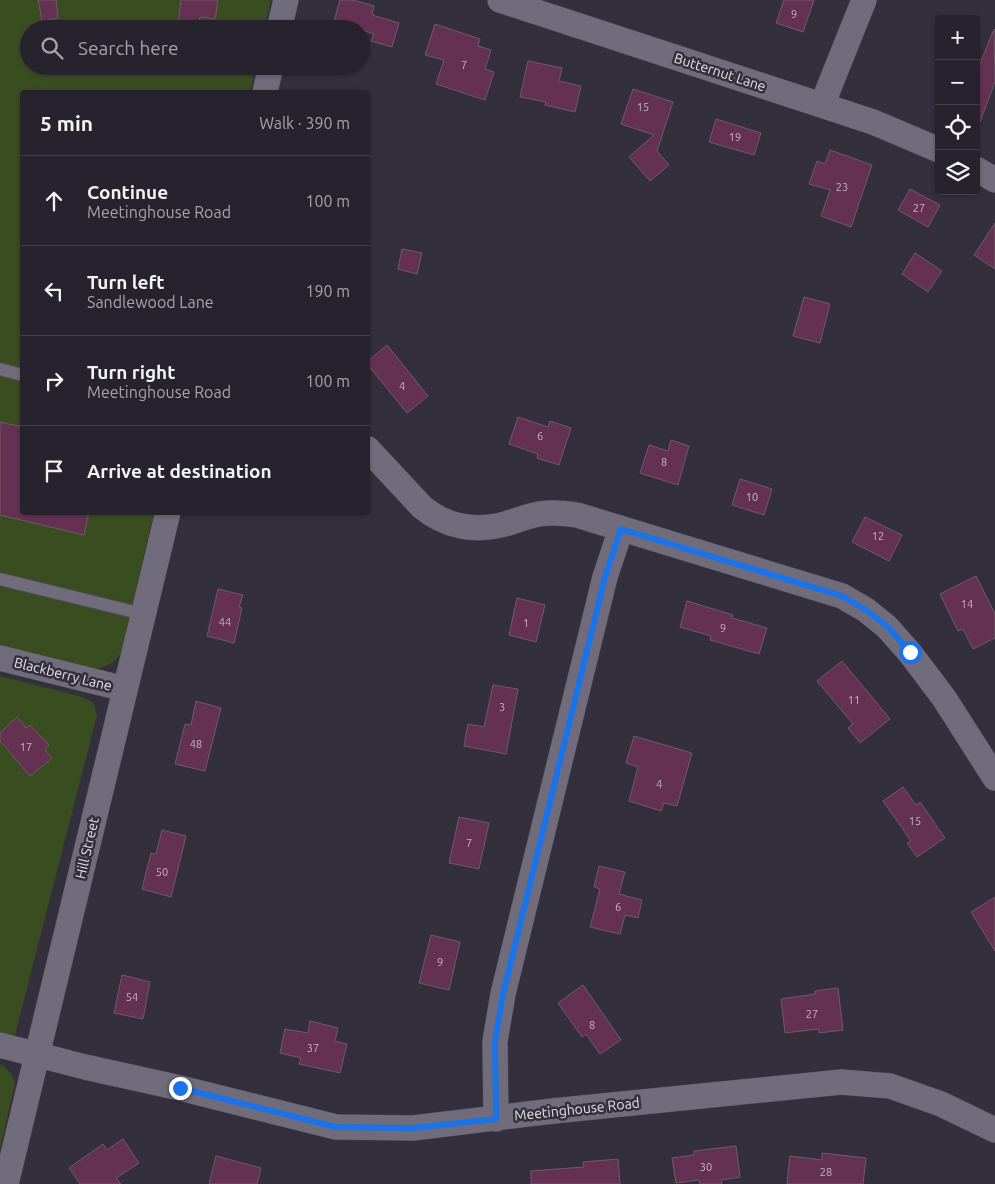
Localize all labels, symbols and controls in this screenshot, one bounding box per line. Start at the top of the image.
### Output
house number: 9 [791,8,797,20]
map controls [935,15,980,195]
button: + [935,15,980,60]
search box [20,20,370,75]
icon: search [38,34,66,62]
text: Search here [78,37,178,59]
street label: Butternut Lane [672,50,768,94]
house number: 7 [461,59,467,71]
button: − [935,60,980,105]
house number: 15 [637,101,649,113]
button: locate [935,105,980,150]
text: 5 min [40,111,93,135]
text: Walk · 390 m [259,114,350,132]
house number: 19 [729,131,741,143]
button: layers [935,150,980,195]
text: Continue [87,181,168,203]
house number: 23 [836,181,848,193]
icon: ahead [40,187,68,215]
text: 100 m [305,192,350,210]
house number: 27 [913,202,925,214]
text: Meetinghouse Road [87,203,231,221]
text: Turn left [87,271,165,293]
icon: left [40,277,68,305]
text: 190 m [305,282,350,300]
text: Sandlewood Lane [87,293,214,311]
text: Turn right [87,361,175,383]
icon: right [40,367,68,395]
text: 100 m [305,372,350,390]
house number: 4 [399,380,405,392]
text: Meetinghouse Road [87,383,231,401]
house number: 6 [537,430,543,442]
house number: 8 [661,456,667,468]
icon: arrive [40,457,68,485]
text: Arrive at destination [87,460,272,482]
house number: 10 [746,491,758,503]
house number: 12 [872,530,884,542]
house number: 14 [961,598,973,610]
house number: 44 [219,616,231,628]
house number: 1 [523,617,529,629]
house number: 9 [720,622,726,634]
route start [899,641,922,664]
street label: Blackberry Lane [12,654,114,694]
house number: 11 [848,694,860,706]
house number: 3 [499,701,505,713]
house number: 48 [190,738,202,750]
house number: 17 [20,741,32,753]
house number: 4 [656,778,662,790]
street label: Hill Street [72,815,102,880]
house number: 15 [909,815,921,827]
house number: 7 [466,837,472,849]
house number: 50 [156,866,168,878]
house number: 6 [615,901,621,913]
house number: 9 [437,956,443,968]
house number: 54 [126,991,138,1003]
house number: 27 [806,1008,818,1020]
house number: 8 [589,1019,595,1031]
house number: 37 [307,1042,319,1054]
route end [169,1077,192,1100]
street label: Meetinghouse Road [513,1094,641,1124]
house number: 30 [700,1161,712,1173]
house number: 28 [820,1166,832,1178]

